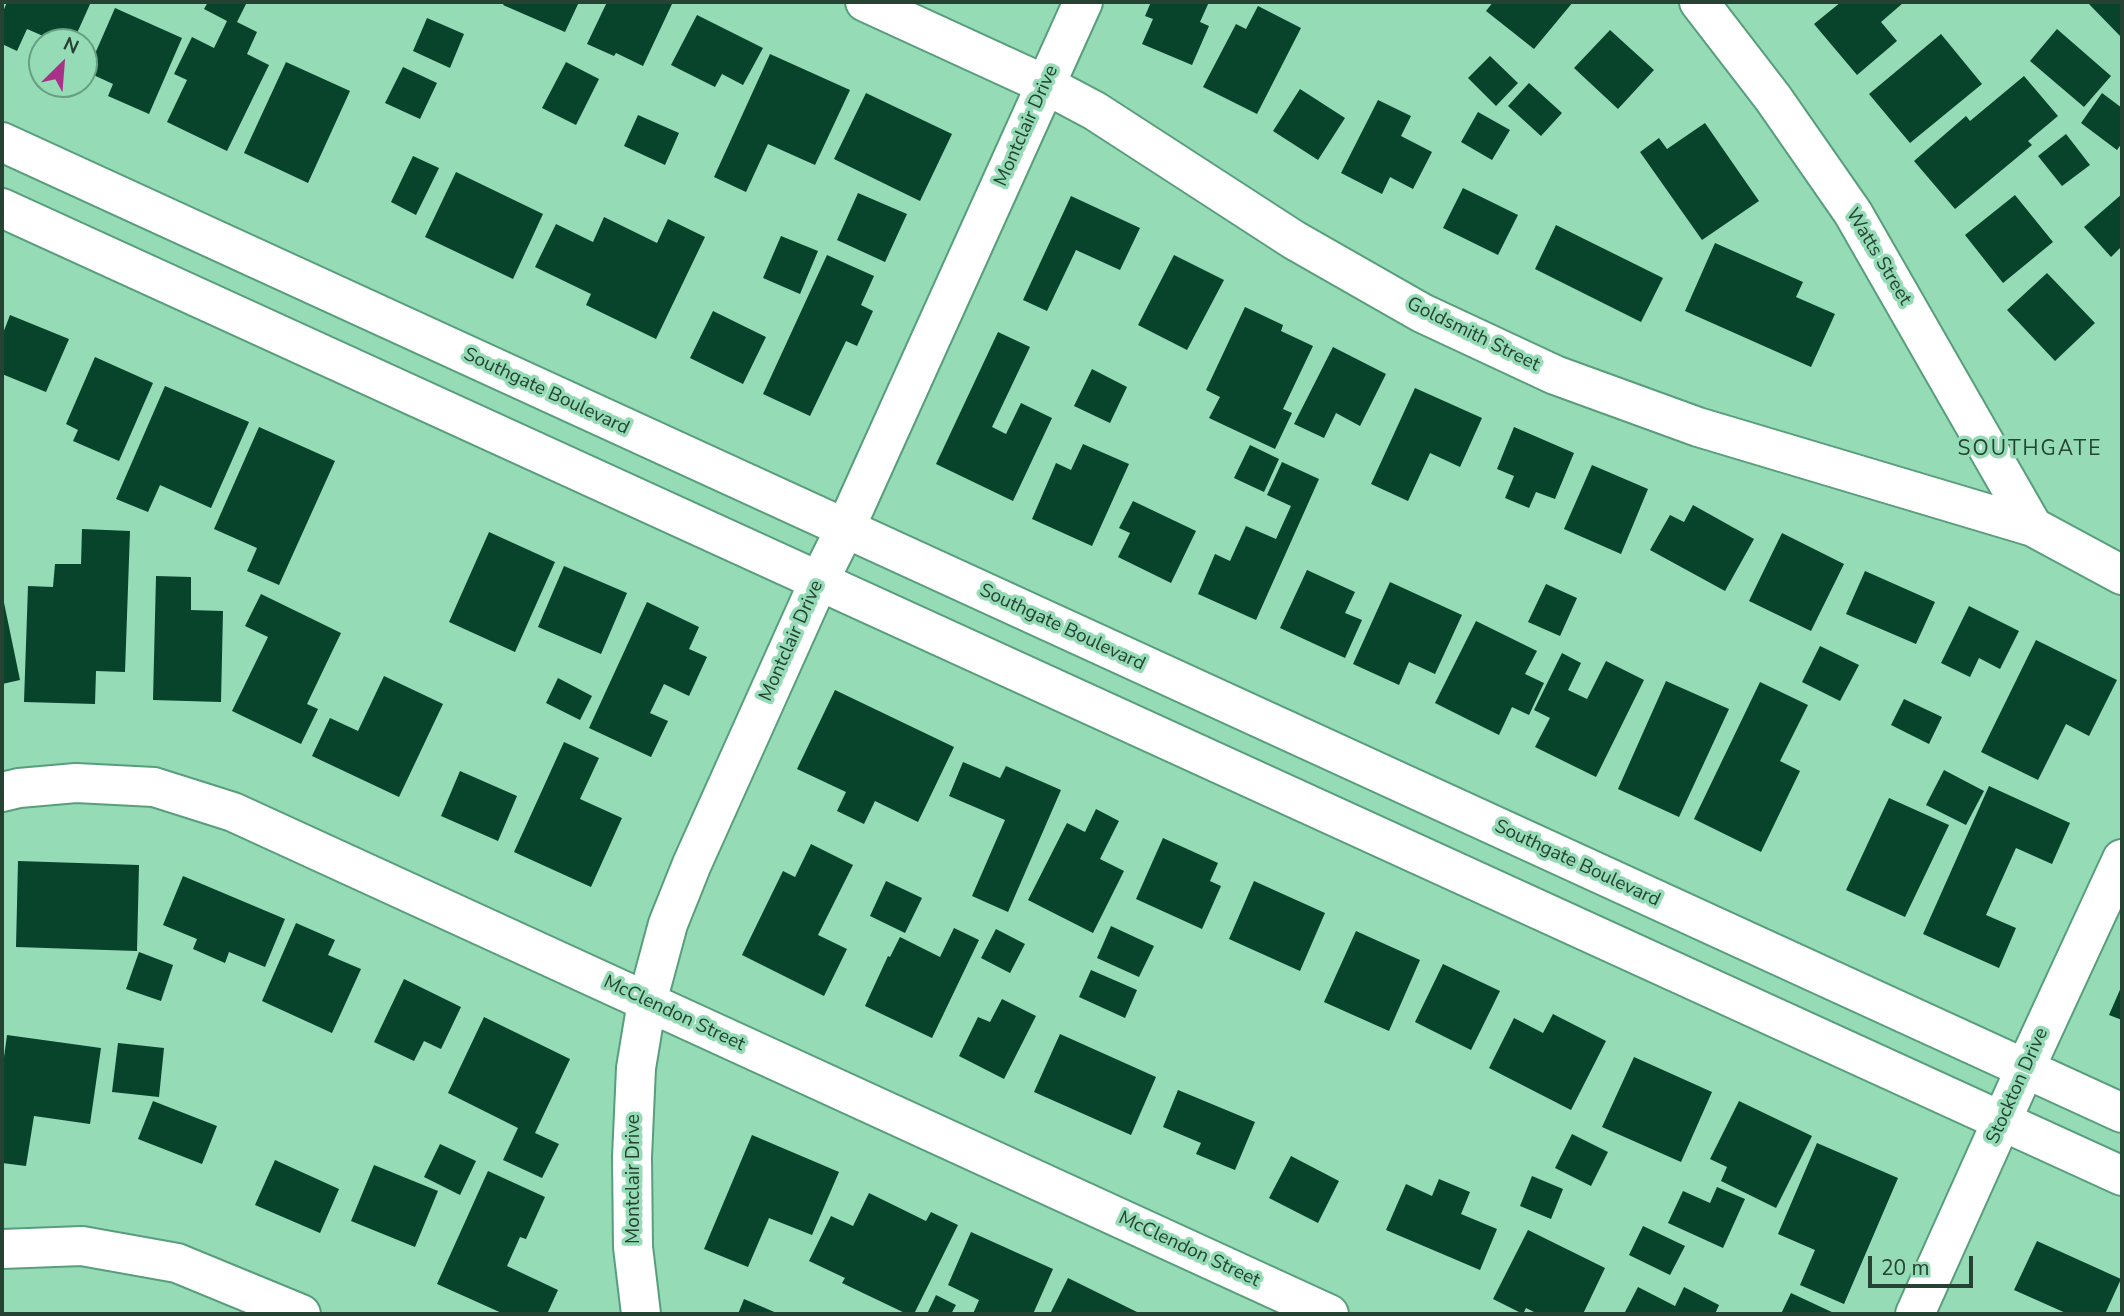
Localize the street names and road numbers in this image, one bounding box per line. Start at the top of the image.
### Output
street label: Montclair Drive [990,62,1064,190]
street label: Watts Street [1840,204,1916,310]
street label: Goldsmith Street [1403,293,1543,377]
street label: Southgate Boulevard [460,344,632,440]
street label: Montclair Drive [755,577,829,705]
street label: Southgate Boulevard [976,580,1148,676]
street label: Southgate Boulevard [1491,816,1663,912]
street label: McClendon Street [600,971,748,1057]
street label: Stockton Drive [1982,1024,2054,1148]
street label: Montclair Drive [623,1114,645,1244]
street label: McClendon Street [1115,1207,1263,1293]

